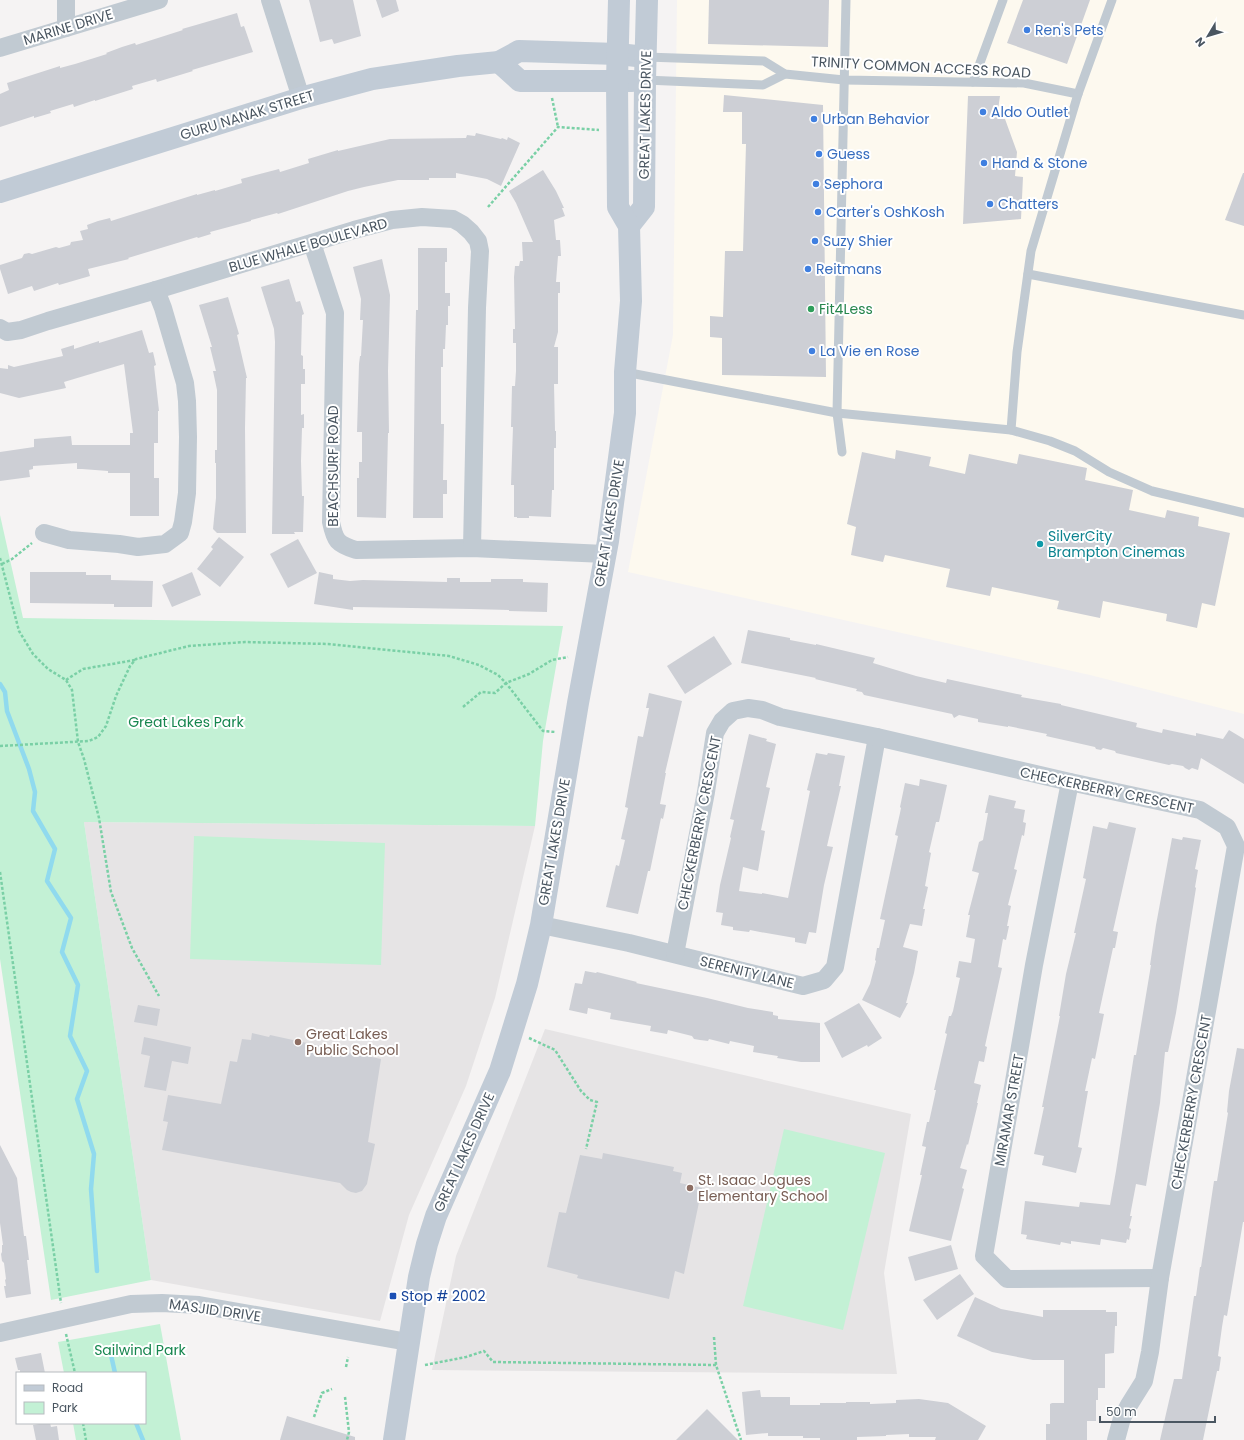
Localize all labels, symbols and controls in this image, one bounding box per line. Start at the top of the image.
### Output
street label: MARINE DRIVE [21,4,115,50]
north arrow [1188,16,1228,56]
place label: Ren's Pets [1035,20,1104,40]
marker: Ren's Pets [1022,25,1032,35]
text: N [1191,34,1209,50]
street label: GREAT LAKES DRIVE [634,50,656,180]
street label: TRINITY COMMON ACCESS ROAD [811,51,1032,83]
street label: GURU NANAK STREET [178,85,317,145]
place label: Aldo Outlet [991,102,1068,122]
marker: Aldo Outlet [978,107,988,117]
place label: Urban Behavior [822,109,929,129]
marker: Urban Behavior [809,114,819,124]
place label: Guess [827,144,870,164]
marker: Guess [814,149,824,159]
place label: Hand & Stone [992,153,1088,173]
marker: Hand & Stone [979,158,989,168]
place label: Sephora [824,174,883,194]
marker: Sephora [811,179,821,189]
place label: Chatters [998,194,1059,214]
marker: Chatters [985,199,995,209]
place label: Carter's OshKosh [826,202,945,222]
marker: Carter's OshKosh [813,207,823,217]
street label: BLUE WHALE BOULEVARD [226,213,390,277]
place label: Suzy Shier [823,231,893,251]
marker: Suzy Shier [810,236,820,246]
place label: Reitmans [816,259,882,279]
marker: Reitmans [803,264,813,274]
place label: Fit4Less [819,299,873,319]
marker: Fit4Less [806,304,816,314]
place label: La Vie en Rose [820,341,920,361]
marker: La Vie en Rose [807,346,817,356]
street label: BEACHSURF ROAD [323,405,343,527]
street label: GREAT LAKES DRIVE [589,458,629,588]
place label: SilverCity Brampton Cinemas [1048,526,1185,562]
marker: SilverCity Brampton Cinemas [1035,539,1045,549]
park label: Great Lakes Park [128,712,245,732]
street label: CHECKERBERRY CRESCENT [672,734,726,912]
street label: CHECKERBERRY CRESCENT [1018,762,1196,818]
street label: GREAT LAKES DRIVE [533,777,575,907]
street label: SERENITY LANE [698,951,796,993]
street label: CHECKERBERRY CRESCENT [1166,1013,1216,1191]
place label: Great Lakes Public School [306,1024,399,1060]
marker: Great Lakes Public School [293,1037,303,1047]
street label: MIRAMAR STREET [989,1052,1029,1168]
street label: GREAT LAKES DRIVE [429,1089,499,1215]
place label: St. Isaac Jogues Elementary School [698,1170,828,1206]
marker: St. Isaac Jogues Elementary School [685,1183,695,1193]
place label: Stop # 2002 [401,1286,486,1306]
marker: Stop # 2002 [388,1291,398,1301]
street label: MASJID DRIVE [168,1294,262,1326]
park label: Sailwind Park [94,1340,187,1360]
legend [16,1372,146,1424]
text: Road [52,1379,83,1396]
scale bar [1100,1398,1215,1424]
text: Park [52,1399,79,1416]
text: 50 m [1106,1403,1137,1420]

